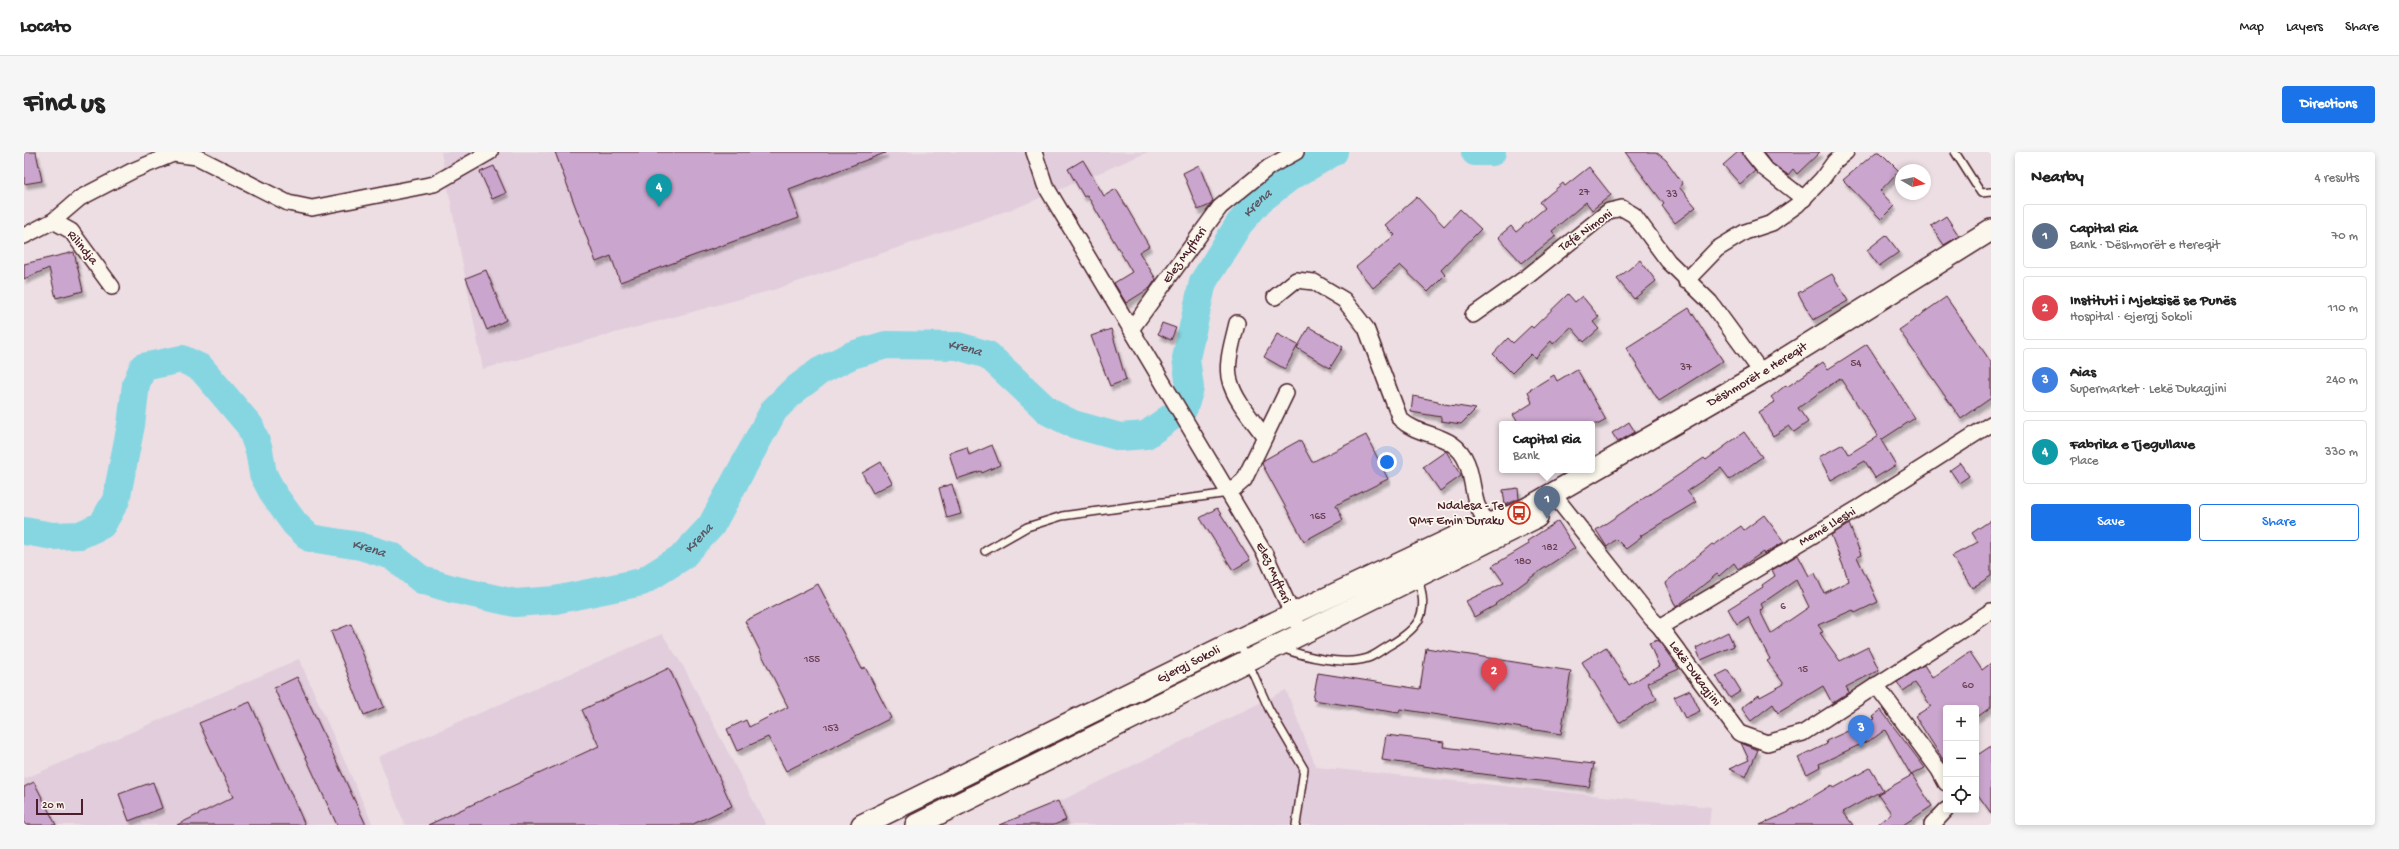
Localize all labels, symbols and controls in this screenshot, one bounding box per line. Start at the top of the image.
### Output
text: Locato [20,16,71,39]
text: Map [2240,19,2264,36]
text: Layers [2286,19,2323,36]
text: Share [2345,19,2379,36]
button: Directions [2282,86,2375,123]
text: Find us [24,88,104,121]
north arrow [1895,164,1931,200]
text: Nearby [2031,168,2084,188]
text: 4 results [2315,171,2359,186]
pin: 4 [646,174,672,207]
water label: Krena [1239,185,1277,222]
house number: 27 [1578,187,1590,199]
house number: 33 [1665,189,1678,201]
street label: Tafë Nimoni [1556,207,1616,256]
text: Capital Ria [2070,220,2138,238]
street label: Elez Myftari [1159,224,1210,286]
street label: Rilindja [63,228,101,269]
text: 1 [2042,229,2048,244]
text: 70 m [2332,229,2358,244]
text: Bank · Dëshmorët e Hereqit [2070,238,2220,253]
text: Instituti i Mjeksisë se Punës [2070,292,2236,310]
text: 2 [2042,301,2048,316]
text: 110 m [2328,301,2358,316]
text: Hospital · Gjergj Sokoli [2070,310,2192,325]
water label: Krena [948,337,985,361]
street label: Dëshmorët e Hereqit [1704,338,1811,411]
house number: 54 [1851,358,1862,370]
house number: 37 [1679,362,1692,374]
text: Aias [2070,364,2096,382]
text: 3 [2042,373,2048,388]
text: 240 m [2326,373,2358,388]
text: Supermarket · Lekë Dukagjini [2070,382,2227,397]
popup [1499,421,1595,473]
text: Capital Ria [1513,431,1581,449]
text: Fabrika e Tjegullave [2070,436,2195,454]
text: 4 [2042,445,2048,460]
text: 330 m [2325,445,2358,460]
text: Bank [1513,449,1539,464]
your location [1377,452,1397,472]
text: Place [2070,454,2098,469]
pin: 1 [1534,486,1560,519]
place label: Ndalesa - Te QMF Emin Duraku [1409,499,1504,529]
bus stop icon: Ndalesa - Te QMF Emin Duraku [1506,500,1532,526]
street label: Memë Lleshi [1796,504,1859,550]
button: Save [2031,504,2191,541]
button: Share [2199,504,2359,541]
house number: 165 [1309,511,1326,523]
water label: Krena [681,519,718,557]
water label: Krena [351,536,389,562]
street label: Elez Myftari [1252,540,1294,606]
house number: 182 [1541,542,1559,554]
house number: 180 [1514,556,1531,568]
house number: 6 [1780,601,1786,613]
street label: Lekë Dukagjini [1666,638,1724,709]
street label: Gjergj Sokoli [1154,642,1223,686]
house number: 155 [803,654,820,666]
pin: 2 [1481,658,1507,691]
house number: 15 [1797,664,1808,676]
house number: 60 [1962,680,1974,692]
map controls [1943,705,1979,813]
button: + [1943,705,1979,741]
pin: 3 [1848,715,1874,748]
house number: 153 [822,723,839,735]
button: − [1943,741,1979,777]
button: locate [1943,777,1979,813]
scale bar [36,797,83,816]
text: 20 m [42,800,64,812]

